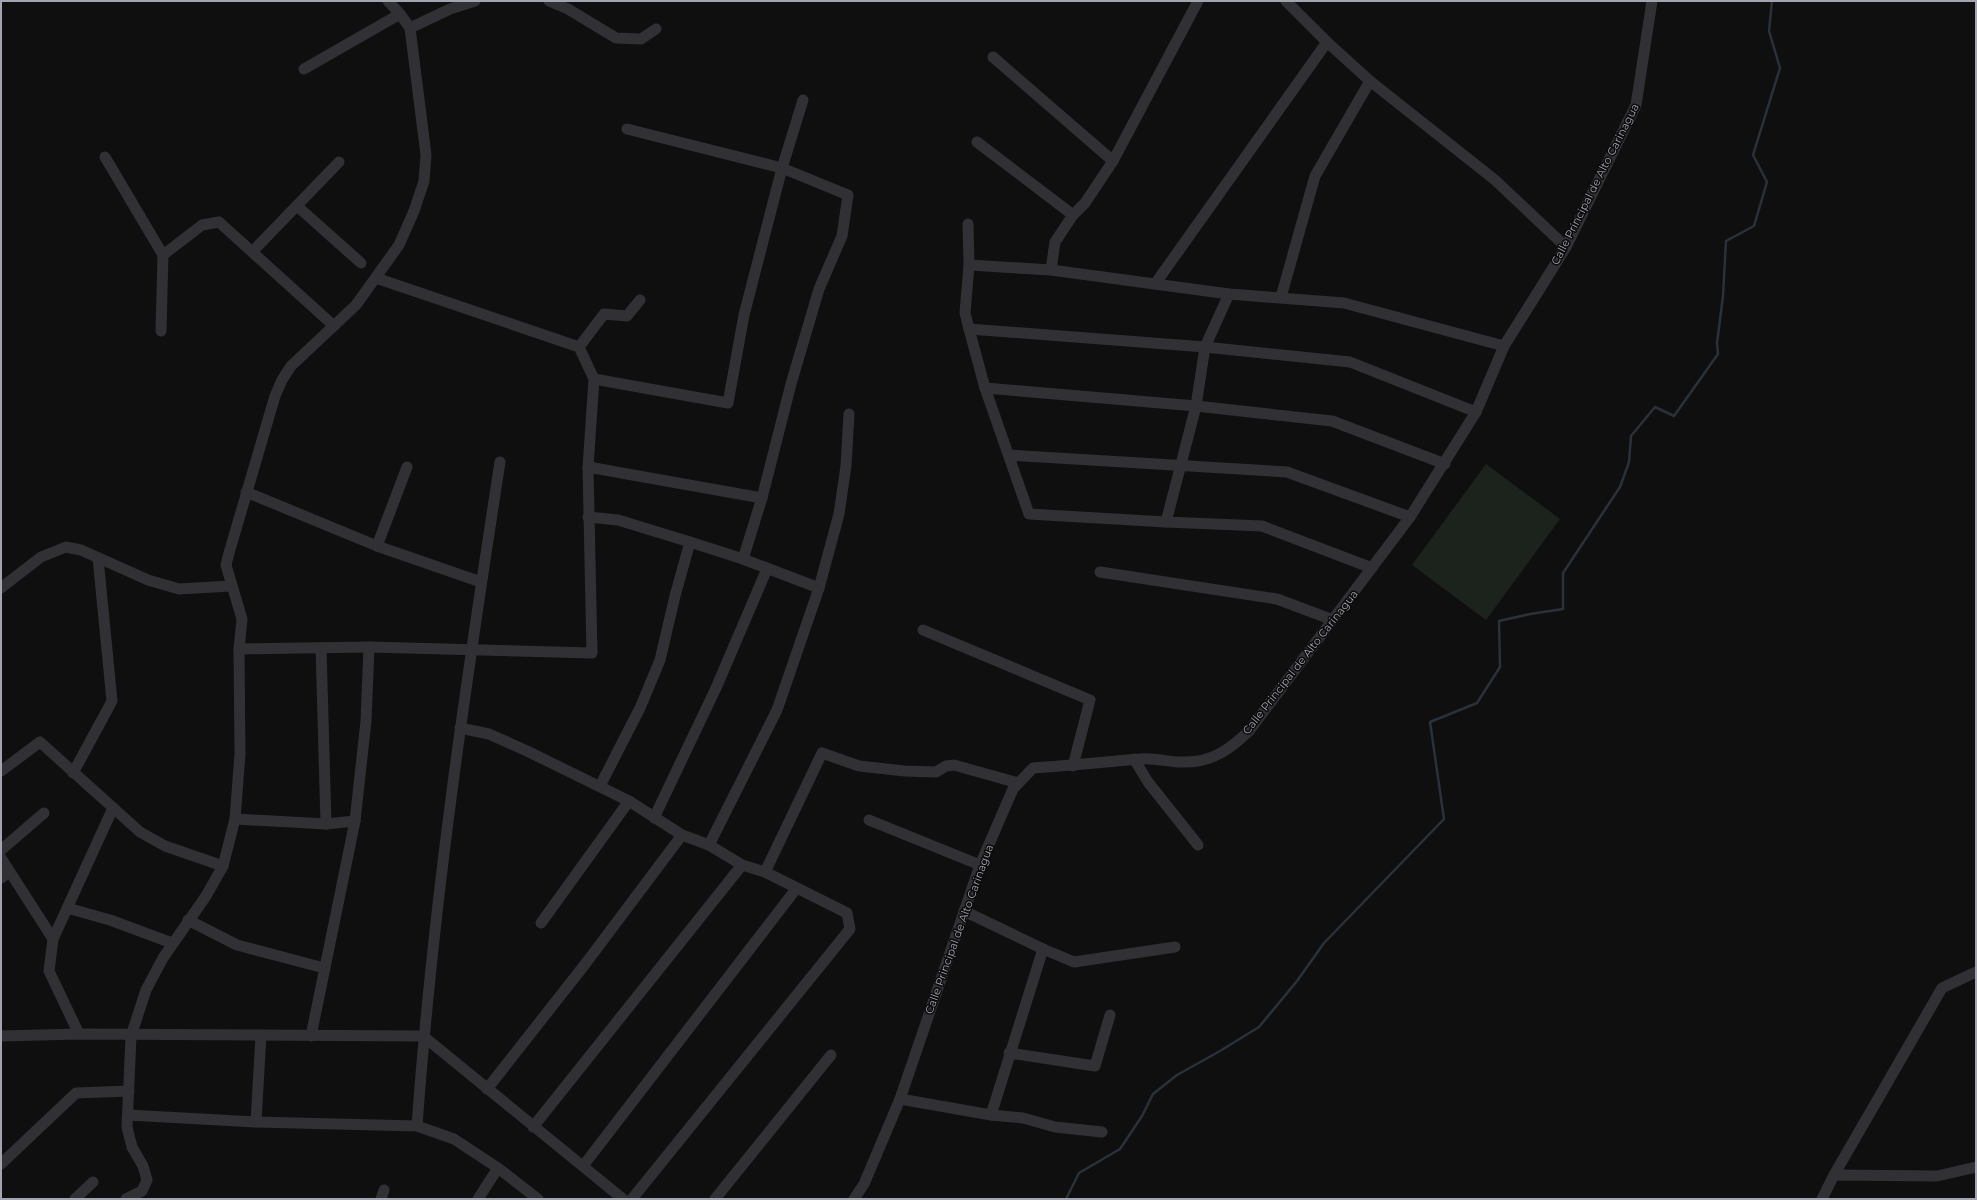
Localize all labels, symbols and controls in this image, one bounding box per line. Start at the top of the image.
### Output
street label: Calle Principal de Alto Carinagua [1548,101,1642,267]
street label: Calle Principal de Alto Carinagua [1239,587,1361,737]
street label: Calle Principal de Alto Carinagua [922,842,996,1016]

